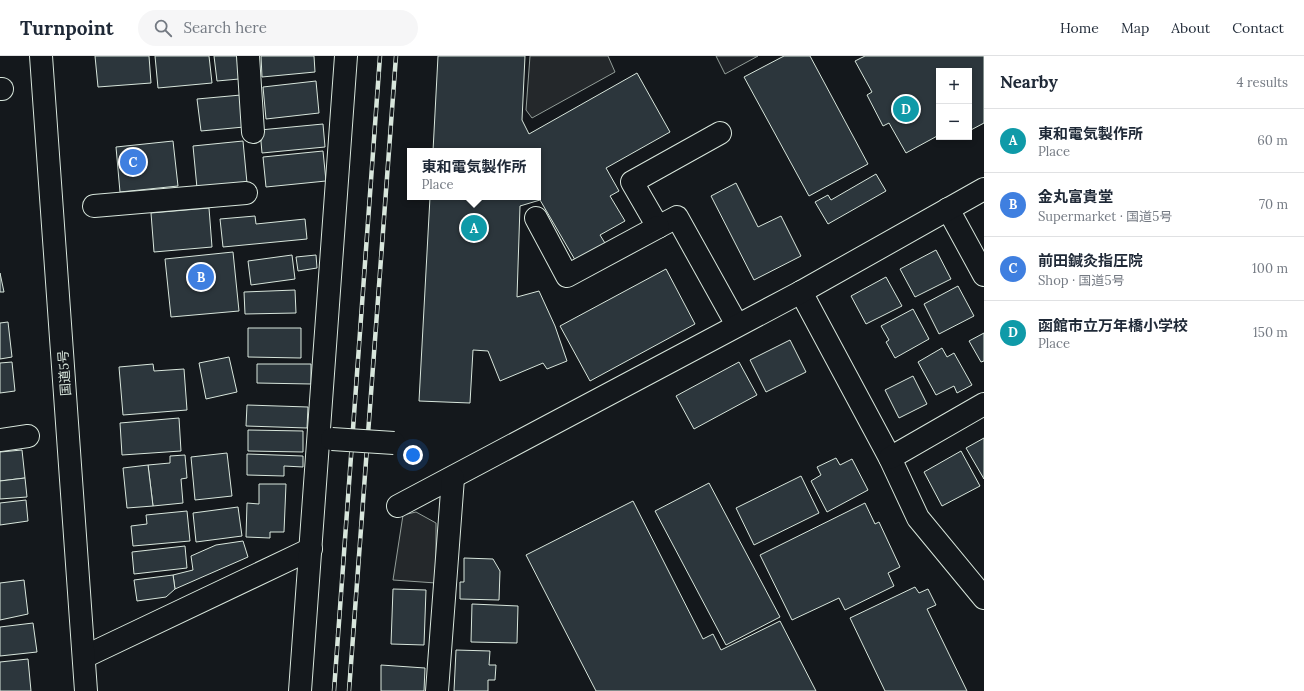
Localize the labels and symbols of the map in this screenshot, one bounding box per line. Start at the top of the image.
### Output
pin: D [893,94,919,124]
pin: C [120,147,146,177]
pin: A [461,213,487,243]
pin: B [188,262,214,292]
street label: 国道5号 [54,349,75,397]
your location [403,445,423,465]

